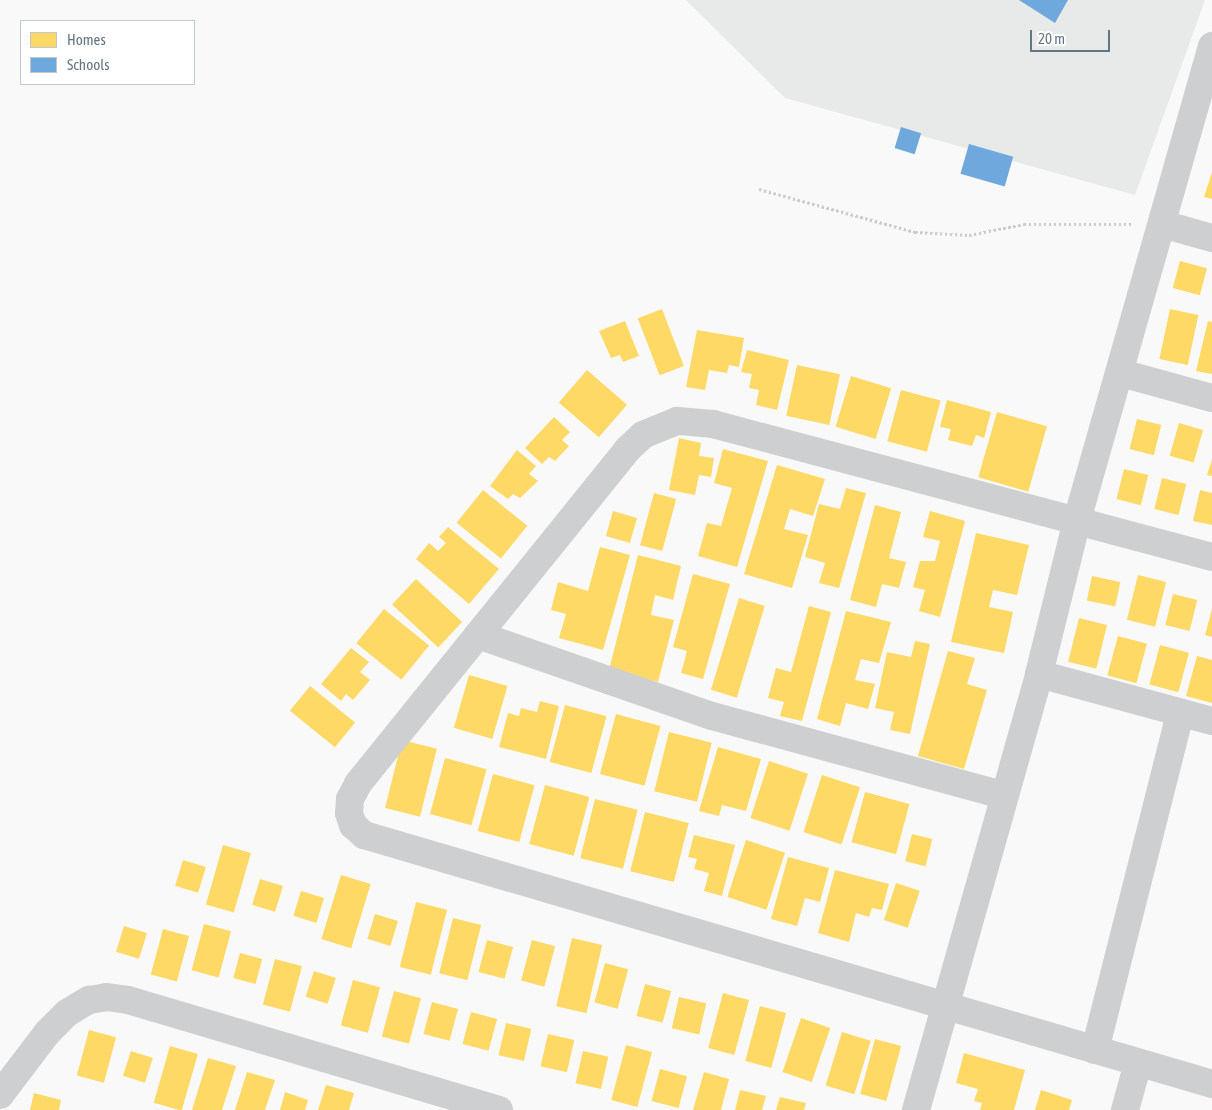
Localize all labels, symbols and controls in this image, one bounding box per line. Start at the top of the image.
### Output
legend [20,20,195,85]
scale bar [1032,20,1112,52]
text: 20 m [1038,30,1065,47]
text: Homes [67,31,106,48]
text: Schools [67,56,110,73]

